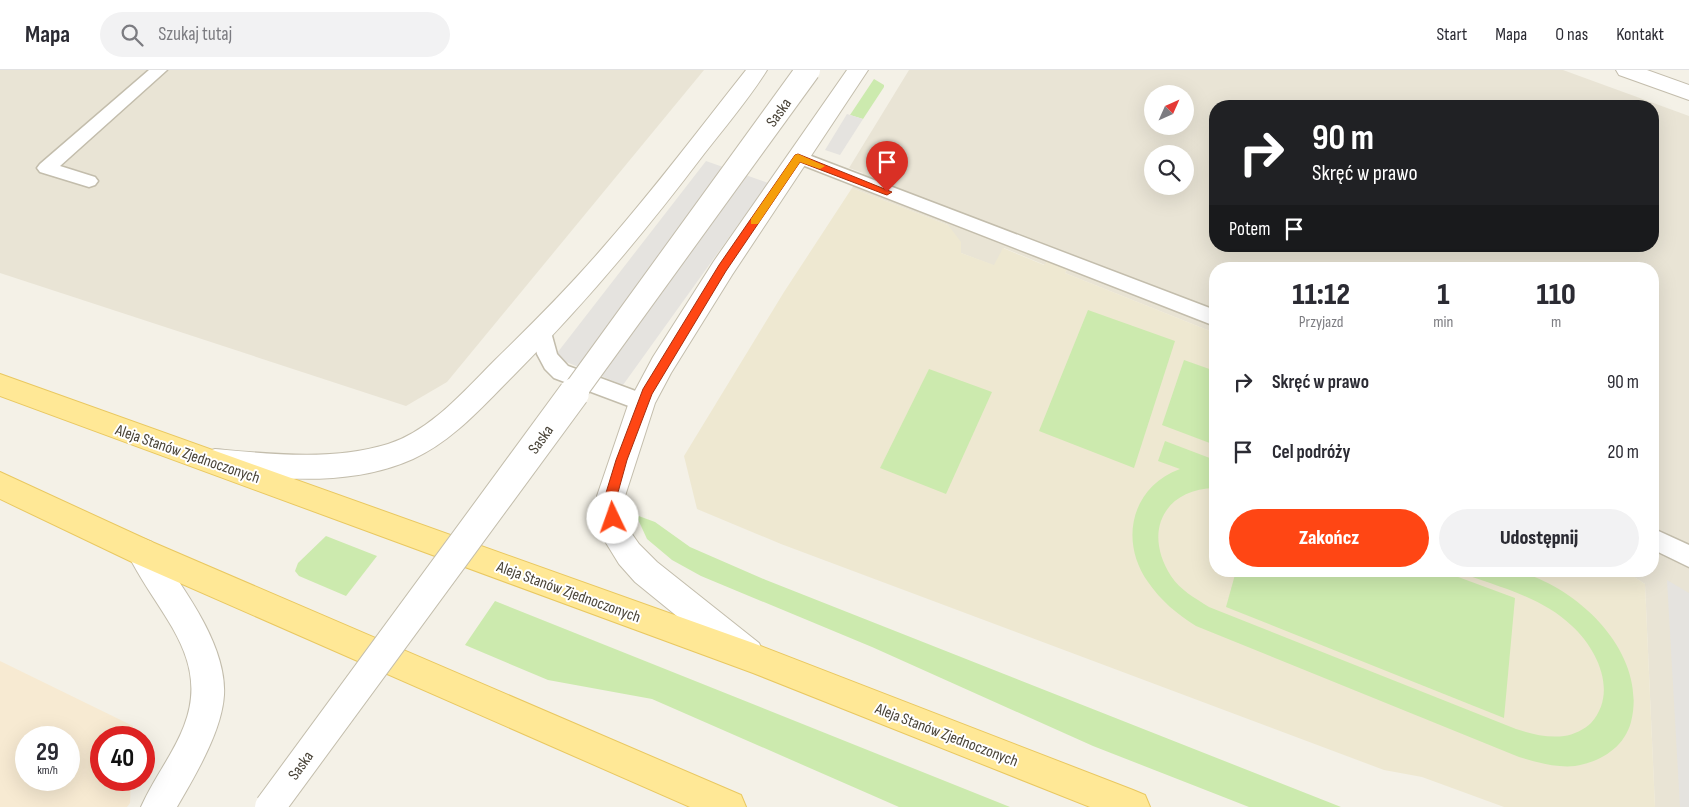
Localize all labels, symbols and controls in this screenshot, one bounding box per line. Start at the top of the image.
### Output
search box [100,12,450,57]
text: Mapa [25,20,70,49]
icon: search [118,21,146,49]
text: Szukaj tutaj [158,23,232,46]
text: Start [1436,24,1467,45]
text: Mapa [1495,24,1527,45]
text: O nas [1555,24,1588,45]
text: Kontakt [1616,24,1664,45]
north arrow [1144,85,1194,135]
map controls [1144,85,1194,195]
street label: Saska [762,95,796,131]
text: 90 m [1312,117,1374,160]
icon: right [1229,120,1294,185]
pin [866,141,908,192]
button: search [1144,145,1194,195]
icon: arrive [873,148,901,176]
text: Skręć w prawo [1312,160,1418,187]
icon: arrive [1280,215,1308,243]
text: Potem [1229,218,1270,241]
text: 11:12 [1292,277,1350,313]
text: 1 [1437,277,1449,313]
text: 110 [1537,277,1576,313]
text: Przyjazd [1299,313,1343,332]
text: min [1433,313,1453,332]
text: m [1551,313,1561,332]
icon: right [1229,368,1257,396]
text: Skręć w prawo [1272,371,1369,394]
text: 90 m [1607,371,1639,394]
street label: Aleja Stanów Zjednoczonych [112,420,262,488]
street label: Saska [524,422,558,458]
icon: arrive [1229,438,1257,466]
text: Cel podróży [1272,441,1350,464]
text: 20 m [1607,441,1639,464]
position arrow [586,491,638,543]
button: Zakończ [1229,509,1429,567]
button: Udostępnij [1439,509,1639,567]
street label: Aleja Stanów Zjednoczonych [493,557,643,627]
street label: Aleja Stanów Zjednoczonych [871,699,1021,771]
speed limit sign: 40 [90,726,155,791]
text: 29 [36,737,59,768]
street label: Saska [284,748,318,784]
text: km/h [37,763,58,778]

